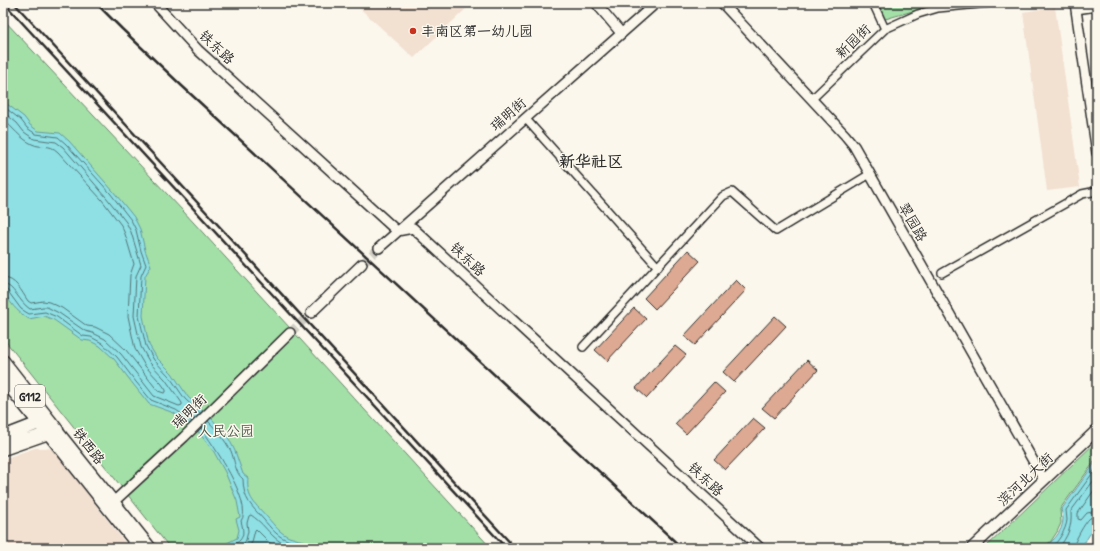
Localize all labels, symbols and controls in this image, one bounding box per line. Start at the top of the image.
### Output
street label: 新园街 [831,19,874,62]
place label: 丰南区第一幼儿园 [421,21,533,40]
street label: 铁东路 [196,25,239,68]
marker: 丰南区第一幼儿园 [408,26,418,36]
street label: 瑞明街 [485,93,530,135]
district label: 新华社区 [559,150,623,172]
street label: 翠园路 [895,199,932,245]
street label: 铁东路 [447,237,490,280]
road number: G112 [15,385,45,407]
street label: 瑞明街 [166,389,210,433]
park label: 人民公园 [198,421,254,440]
street label: 铁西路 [69,423,110,468]
street label: 滨河北大街 [993,448,1057,509]
street label: 铁东路 [685,457,728,500]

